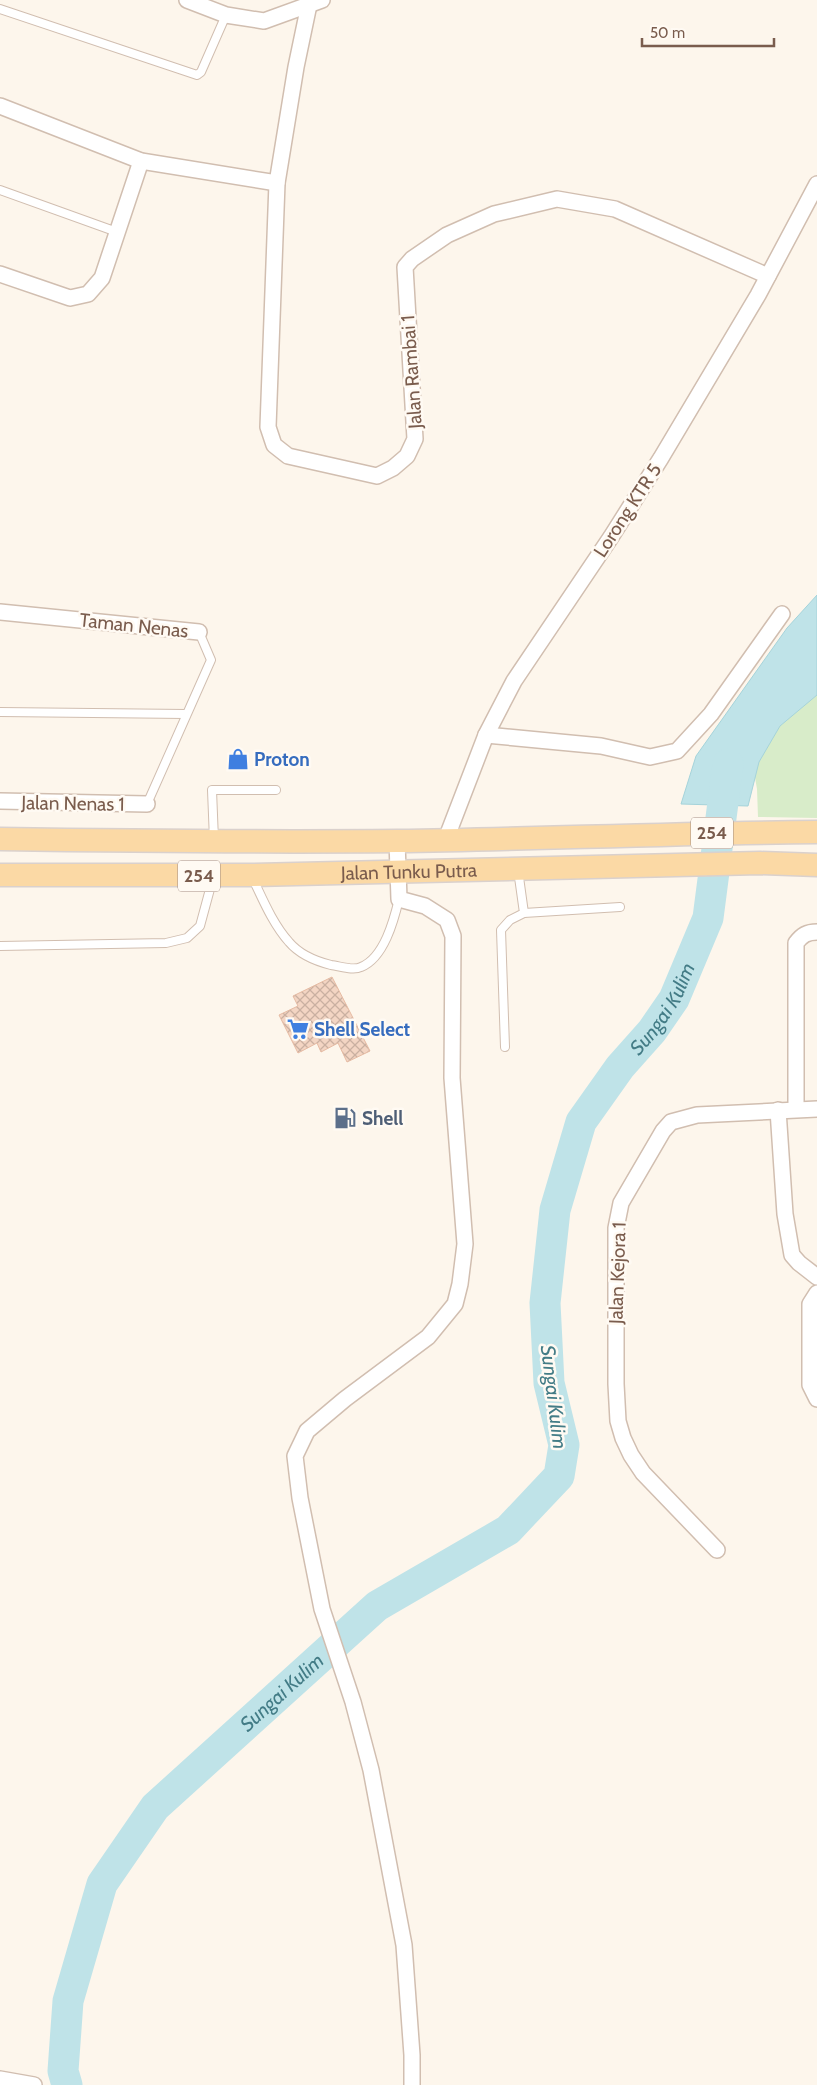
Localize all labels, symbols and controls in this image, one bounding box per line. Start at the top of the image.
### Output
scale bar [642,15,774,47]
text: 50 m [650,24,685,42]
street label: Jalan Rambai 1 [396,315,427,430]
street label: Lorong KTR 5 [589,459,666,562]
street label: Taman Nenas [78,608,190,643]
shop icon: Proton [225,746,251,772]
place label: Proton [254,748,310,771]
street label: Jalan Nenas 1 [20,791,125,816]
road number: 254 [691,818,733,848]
street label: Jalan Tunku Putra [340,859,477,885]
road number: 254 [178,860,220,891]
water label: Sungai Kulim [625,959,700,1060]
supermarket icon: Shell Select [285,1016,311,1042]
place label: Shell Select [314,1018,411,1041]
fuel station icon: Shell [332,1105,358,1131]
place label: Shell [362,1107,403,1130]
street label: Jalan Kejora 1 [604,1222,631,1325]
water label: Sungai Kulim [536,1344,572,1450]
water label: Sungai Kulim [235,1648,329,1736]

